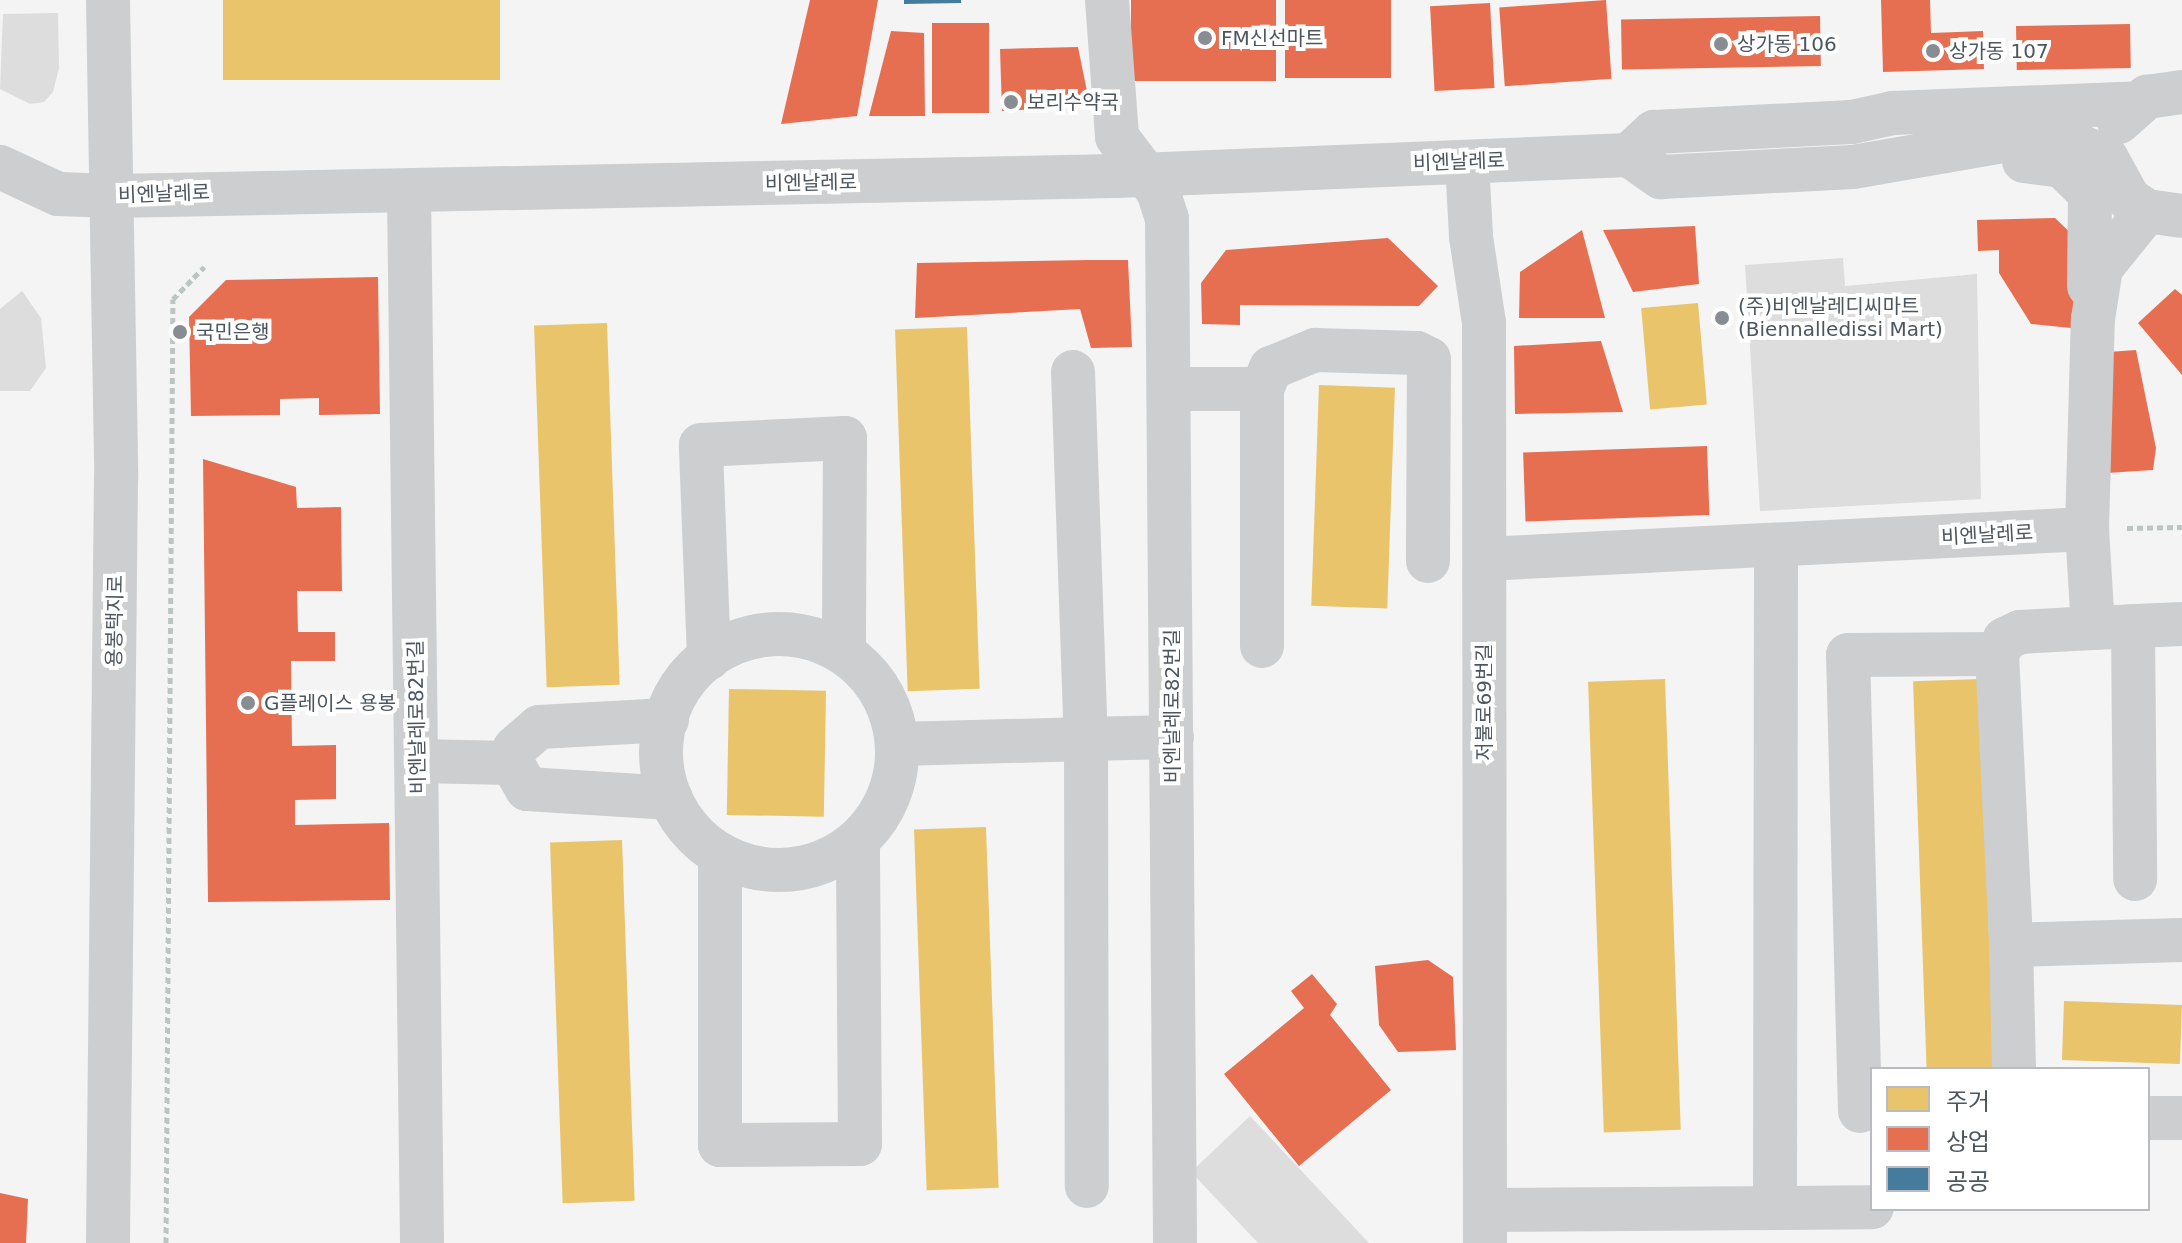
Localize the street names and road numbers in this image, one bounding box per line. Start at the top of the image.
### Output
street label: 비엔날레로 [1413,148,1505,176]
street label: 비엔날레로 [765,170,857,196]
street label: 비엔날레로 [118,180,210,208]
street label: 비엔날레로 [1940,521,2034,549]
street label: 용봉택지로 [102,575,128,667]
street label: 비엔날레로82번길 [1160,629,1184,783]
street label: 비엔날레로82번길 [404,640,430,794]
street label: 저불로69번길 [1472,643,1496,761]

